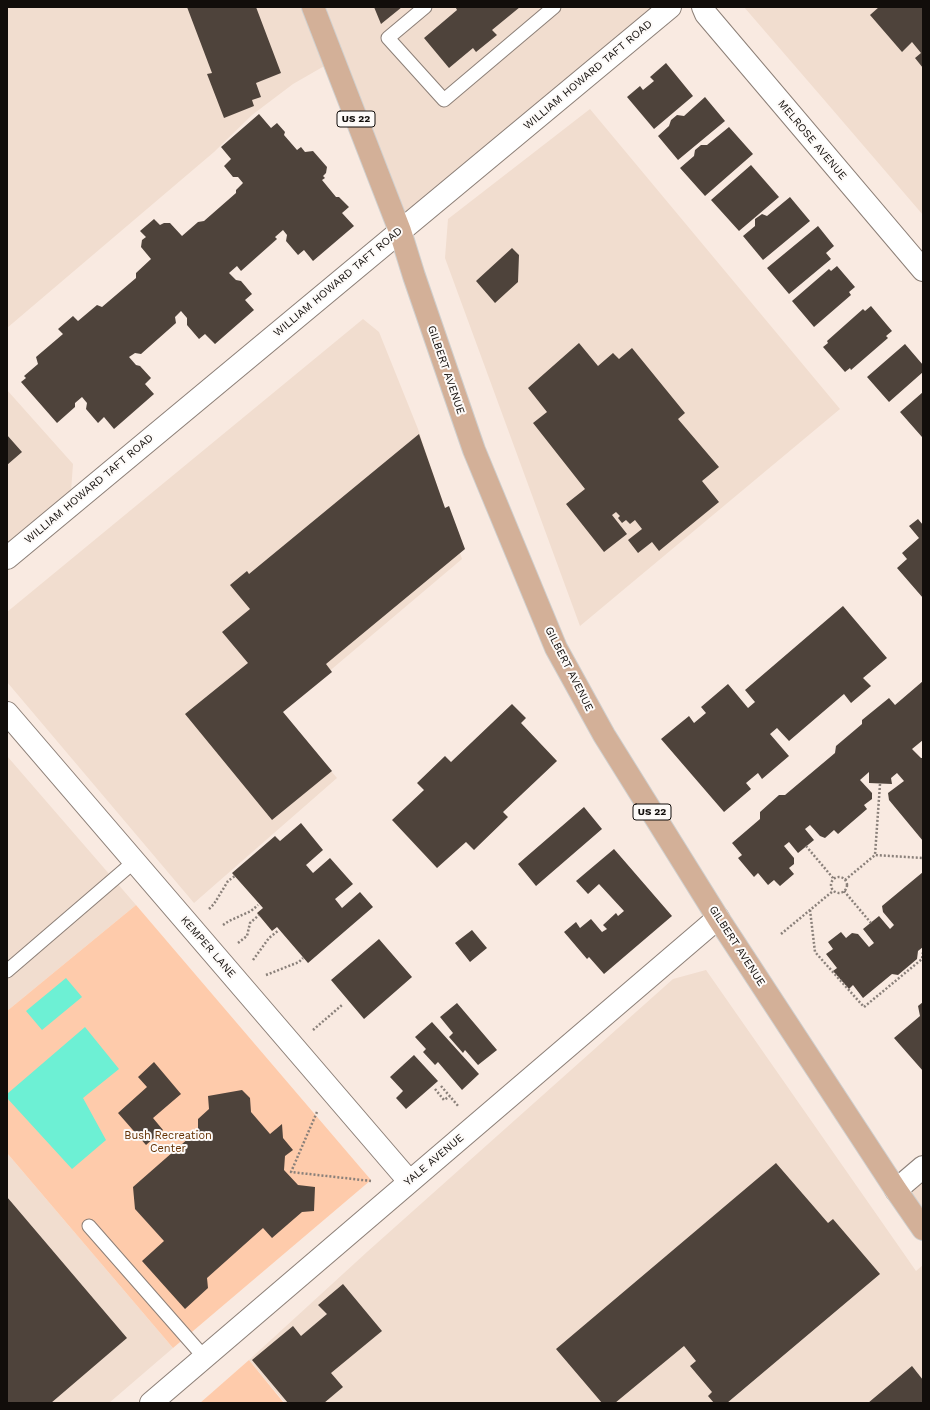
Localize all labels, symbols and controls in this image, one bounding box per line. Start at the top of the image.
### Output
street label: WILLIAM HOWARD TAFT ROAD [521,17,655,133]
street label: MELROSE AVENUE [775,97,849,183]
road number: US 22 [337,111,375,127]
street label: WILLIAM HOWARD TAFT ROAD [271,224,405,340]
street label: GILBERT AVENUE [425,324,467,416]
street label: WILLIAM HOWARD TAFT ROAD [22,431,156,547]
street label: GILBERT AVENUE [542,625,596,713]
road number: US 22 [633,804,671,820]
street label: GILBERT AVENUE [706,903,768,989]
street label: KEMPER LANE [178,913,238,981]
park label: Bush Recreation Center [124,1129,212,1155]
street label: YALE AVENUE [401,1131,467,1189]

